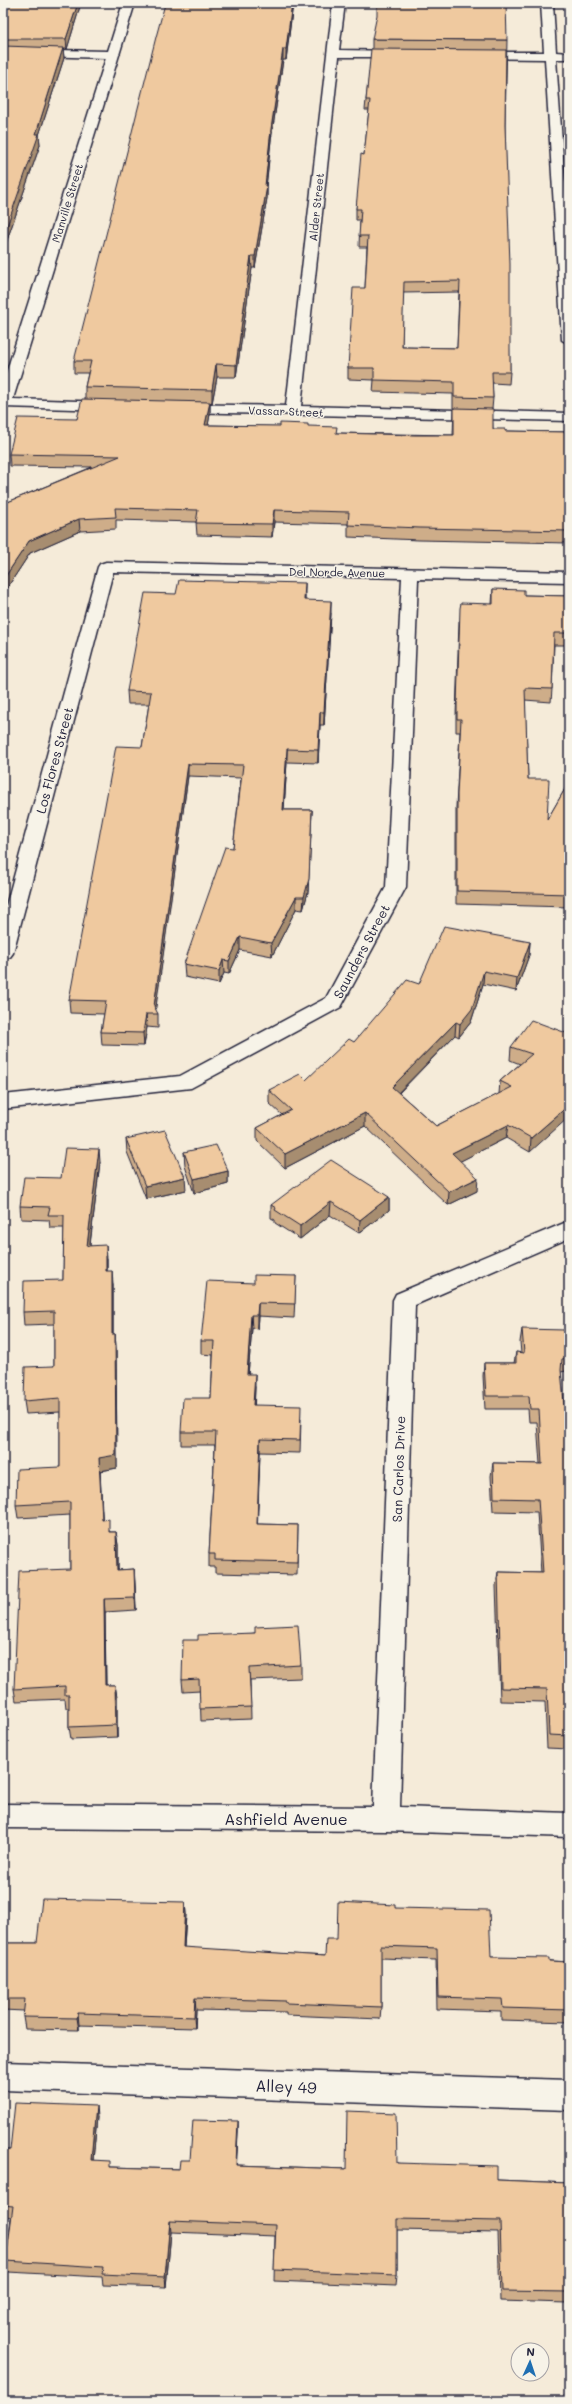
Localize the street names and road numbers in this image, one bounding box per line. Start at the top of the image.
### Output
street label: Manville Street [48,162,86,244]
street label: Alder Street [305,172,327,242]
street label: Vassar Street [248,402,324,420]
street label: Del Norde Avenue [289,564,385,580]
street label: Los Flores Street [32,705,76,815]
street label: Saunders Street [329,901,393,1001]
street label: San Carlos Drive [388,1415,408,1523]
street label: Ashfield Avenue [224,1808,348,1829]
street label: Alley 49 [255,2074,317,2098]

